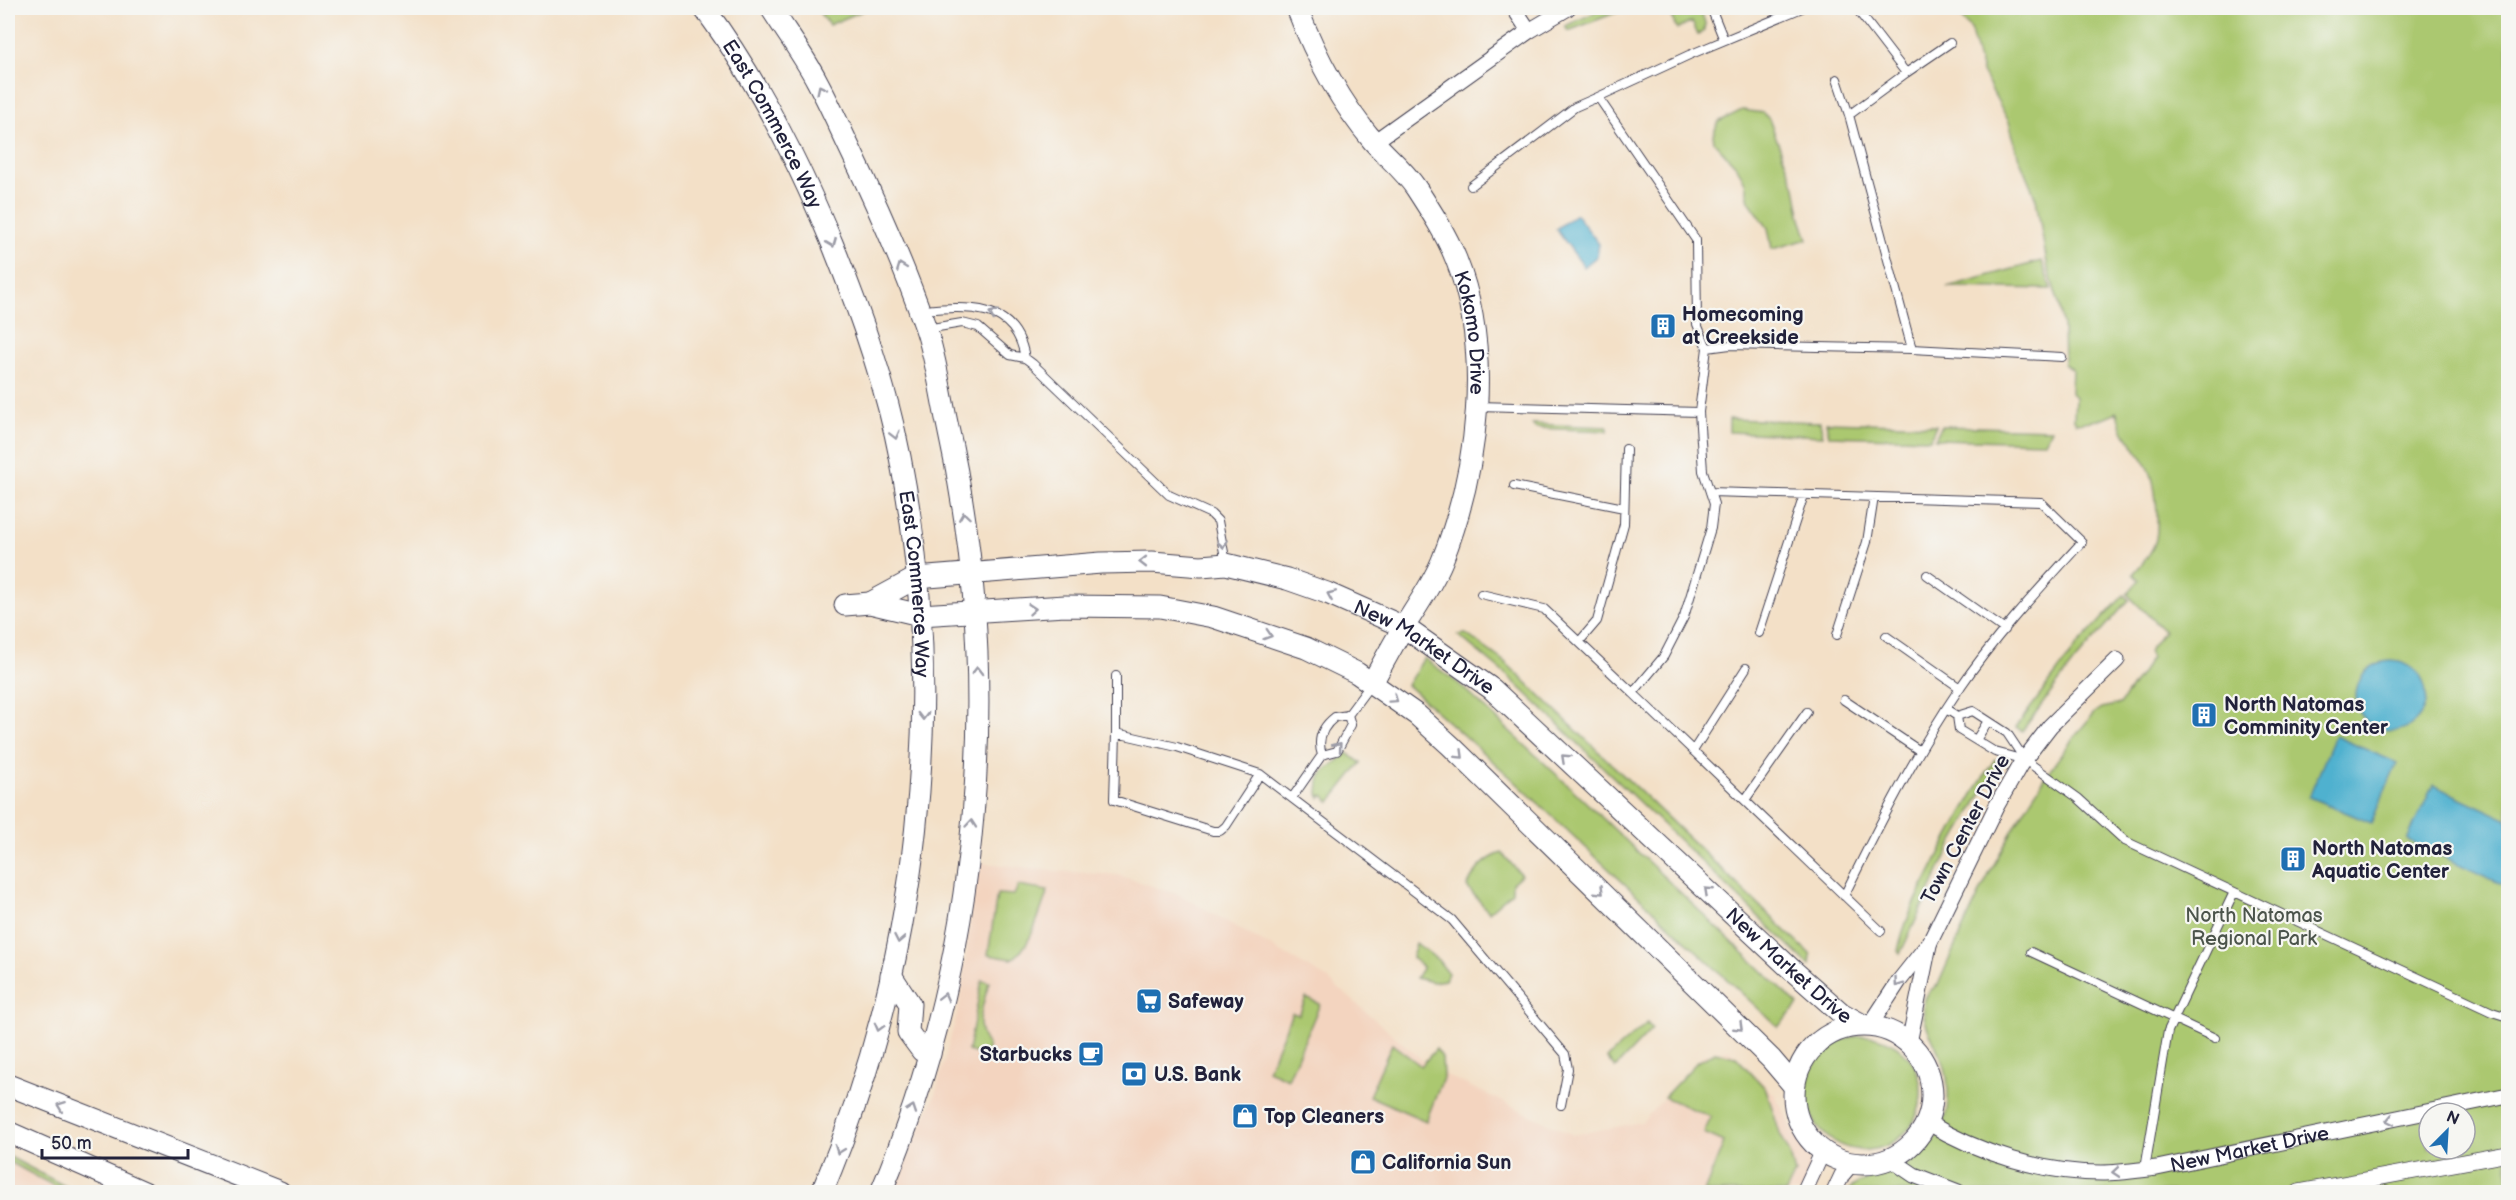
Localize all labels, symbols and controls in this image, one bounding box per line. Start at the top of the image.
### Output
street label: East Commerce Way [717,35,827,212]
one-way arrow [817,85,828,95]
one-way arrow [825,236,837,247]
one-way arrow [896,262,909,272]
street label: Kokomo Drive [1448,268,1488,395]
place label: Homecoming at Creekside [1682,303,1804,350]
one-way arrow [988,309,999,321]
building icon: Homecoming at Creekside [1648,311,1678,341]
one-way arrow [887,430,900,440]
street label: East Commerce Way [893,489,934,678]
one-way arrow [958,511,971,521]
one-way arrow [1216,539,1229,549]
one-way arrow [1138,556,1147,568]
one-way arrow [1326,590,1337,602]
street label: New Market Drive [1350,595,1499,700]
one-way arrow [1027,602,1036,615]
one-way arrow [1262,627,1273,640]
one-way arrow [971,666,983,675]
one-way arrow [1388,692,1399,703]
place label: North Natomas Comminity Center [2224,693,2389,740]
building icon: North Natomas Comminity Center [2189,700,2219,730]
one-way arrow [917,711,929,720]
one-way arrow [1331,742,1342,753]
one-way arrow [1453,747,1464,758]
street label: Town Center Drive [1916,751,2015,908]
one-way arrow [1562,754,1572,765]
one-way arrow [964,819,977,828]
place label: North Natomas Aquatic Center [2311,837,2453,884]
building icon: North Natomas Aquatic Center [2278,844,2308,874]
one-way arrow [1593,884,1603,895]
one-way arrow [1704,888,1715,899]
street label: New Market Drive [1720,903,1855,1029]
park label: North Natomas Regional Park [2185,904,2323,951]
one-way arrow [893,934,906,944]
one-way arrow [1894,977,1905,988]
supermarket icon: Safeway [1134,986,1164,1016]
place label: Safeway [1168,990,1244,1014]
one-way arrow [937,993,950,1003]
one-way arrow [1732,1020,1743,1031]
one-way arrow [873,1022,886,1032]
cafe icon: Starbucks [1076,1039,1106,1069]
place label: Starbucks [980,1043,1072,1067]
bank icon: U.S. Bank [1119,1059,1149,1089]
place label: U.S. Bank [1154,1063,1241,1087]
one-way arrow [57,1101,67,1114]
shop icon: Top Cleaners [1230,1101,1260,1131]
north arrow [2417,1101,2477,1161]
one-way arrow [905,1104,918,1115]
place label: Top Cleaners [1264,1105,1384,1129]
text: N [2443,1108,2462,1130]
one-way arrow [2385,1113,2395,1126]
scale bar [42,1122,188,1160]
street label: New Market Drive [2168,1122,2331,1178]
text: 50 m [51,1133,92,1154]
one-way arrow [833,1144,846,1155]
shop icon: California Sun [1348,1147,1378,1177]
place label: California Sun [1382,1151,1511,1175]
one-way arrow [2111,1165,2120,1178]

